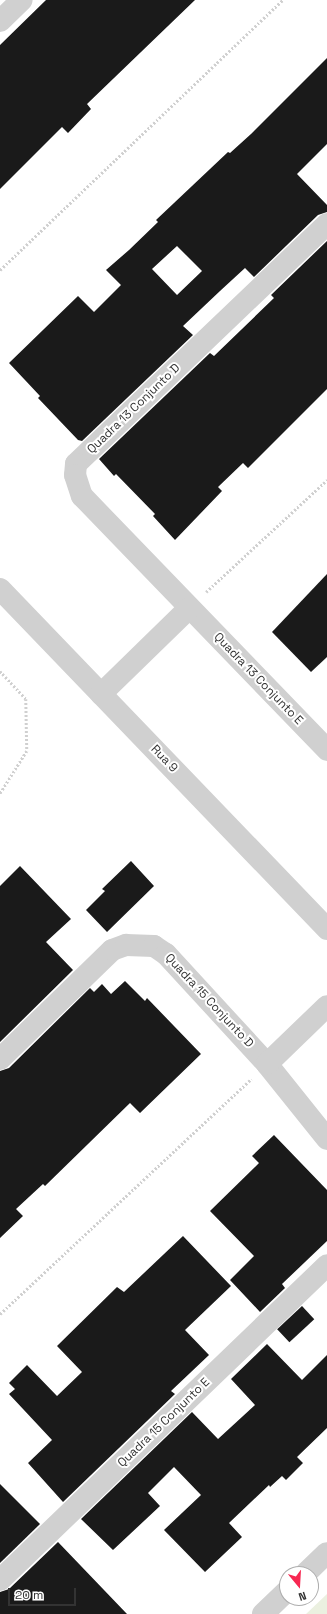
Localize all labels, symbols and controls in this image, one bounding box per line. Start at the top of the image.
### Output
street label: Quadra 13 Conjunto D [85,361,183,457]
street label: Quadra 13 Conjunto E [210,630,306,728]
street label: Rua 9 [148,742,180,776]
street label: Quadra 15 Conjunto D [162,951,256,1051]
street label: Quadra 15 Conjunto E [115,1375,213,1471]
north arrow [279,1566,319,1606]
scale bar [10,1580,78,1606]
text: 20 m [15,1587,43,1603]
text: N [297,1589,308,1604]

